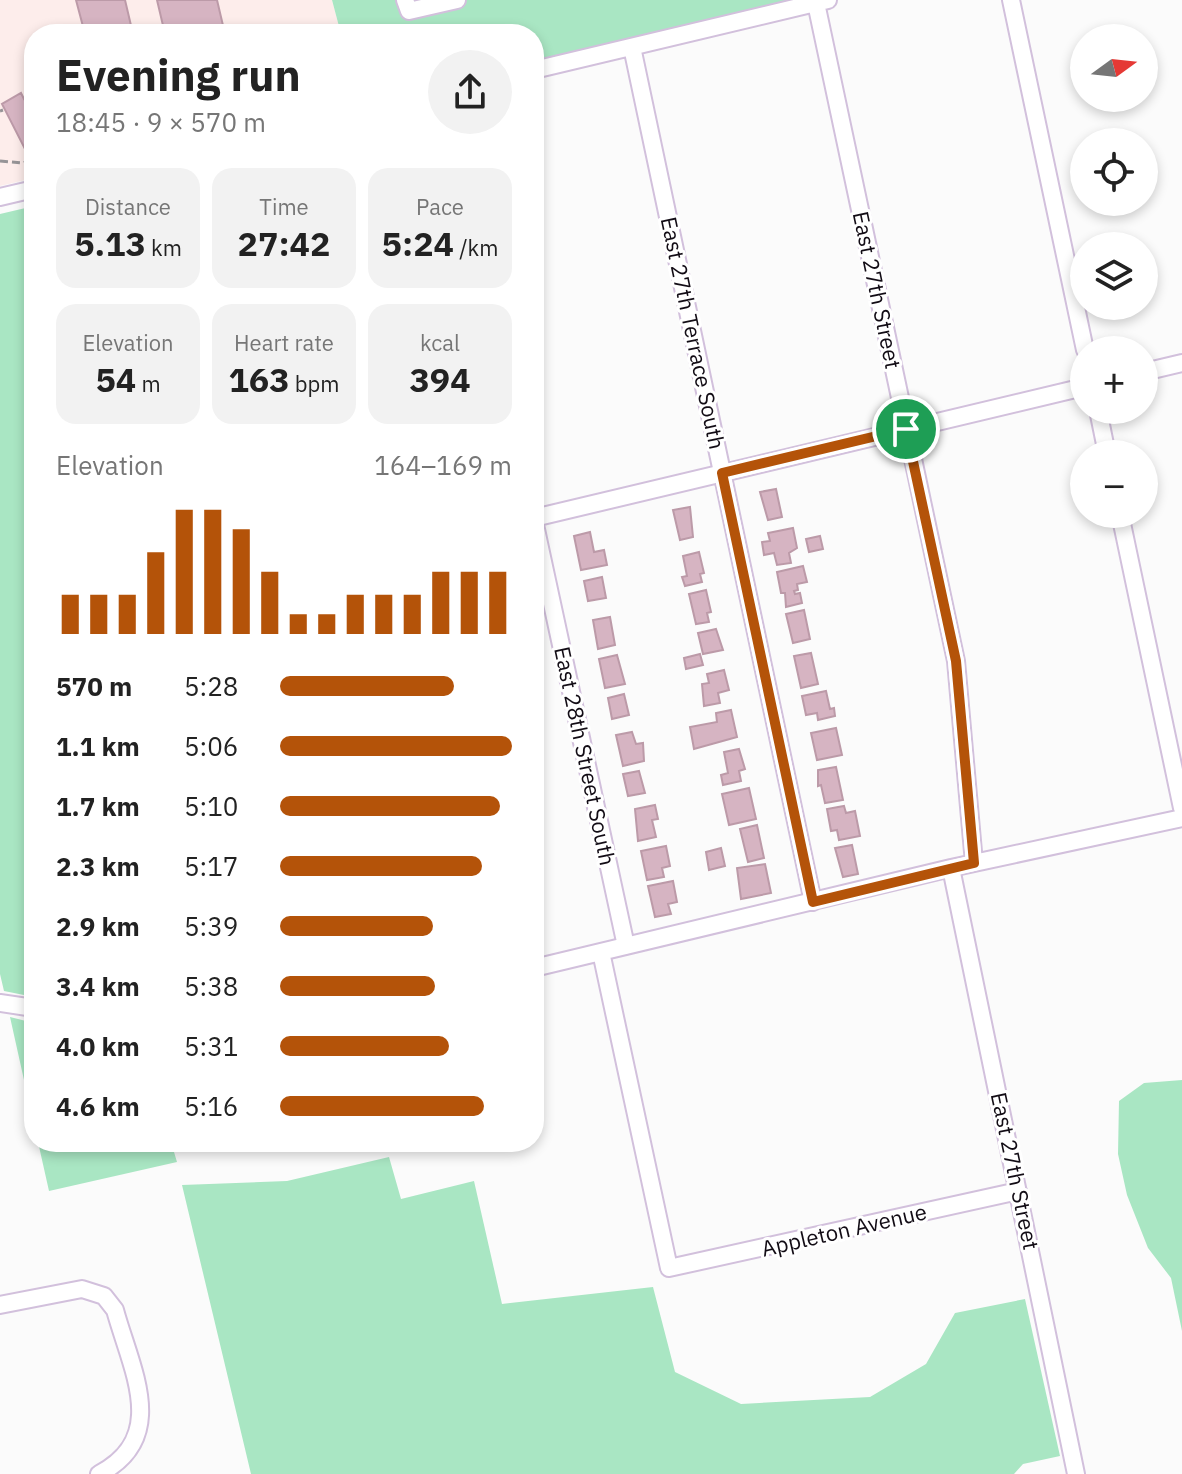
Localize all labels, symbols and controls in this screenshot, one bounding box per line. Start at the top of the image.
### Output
north arrow [1070,24,1158,112]
map controls [1070,24,1158,528]
text: Evening run [56,46,301,103]
button: share [428,50,512,134]
text: 18:45 · 9 × 570 m [56,105,266,139]
button: locate [1070,128,1158,216]
text: Distance [85,192,171,221]
text: Time [259,192,309,221]
text: Pace [416,192,464,221]
street label: East 27th Street [847,209,908,371]
street label: East 27th Terrace South [655,214,732,452]
text: 5.13 [74,221,146,265]
text: 27:42 [238,221,330,265]
text: 5:24 [382,221,454,265]
button: layers [1070,232,1158,320]
text: km [146,233,182,262]
text: /km [454,233,498,262]
text: Elevation [82,328,174,357]
text: Heart rate [234,328,334,357]
text: kcal [420,328,460,357]
button: + [1070,336,1158,424]
text: 54 [95,357,136,401]
text: 163 [228,357,290,401]
text: 394 [409,357,471,401]
text: m [136,369,161,398]
text: bpm [290,369,340,398]
pin [872,395,940,463]
icon: arrive [884,407,928,451]
button: − [1070,440,1158,528]
text: Elevation [56,448,164,482]
text: 164–169 m [374,448,512,482]
street label: East 28th Street South [548,644,623,868]
text: 570 m [56,669,132,703]
text: 5:28 [184,669,238,703]
text: 1.1 km [56,729,140,763]
text: 5:06 [184,729,238,763]
text: 1.7 km [56,789,140,823]
text: 5:10 [184,789,238,823]
text: 2.3 km [56,849,140,883]
text: 5:17 [184,849,238,883]
text: 2.9 km [56,909,140,943]
text: 5:39 [184,909,238,943]
text: 3.4 km [56,969,140,1003]
text: 5:38 [184,969,238,1003]
text: 4.0 km [56,1029,140,1063]
text: 5:31 [184,1029,238,1063]
text: 4.6 km [56,1089,140,1123]
text: 5:16 [184,1089,238,1123]
street label: East 27th Street [985,1090,1046,1252]
street label: Appleton Avenue [758,1196,929,1263]

